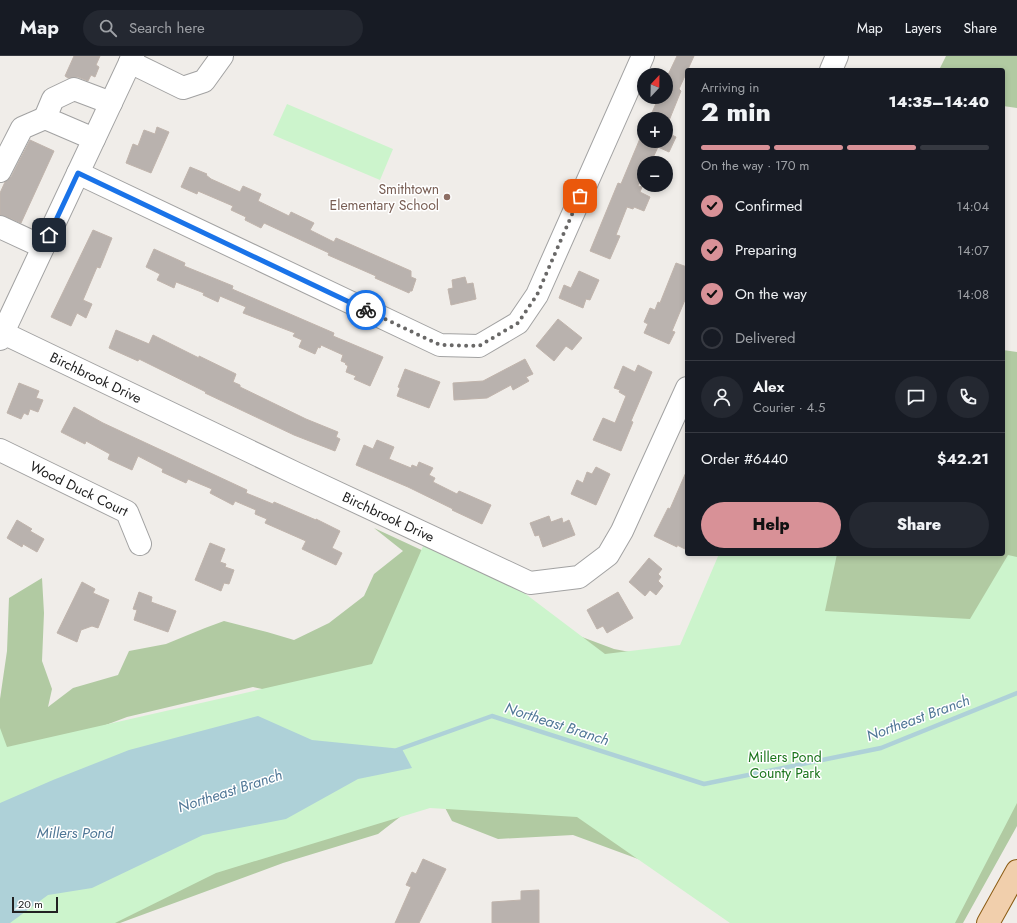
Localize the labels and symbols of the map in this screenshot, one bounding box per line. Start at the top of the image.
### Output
north arrow [637,68,673,104]
place label: Smithtown Elementary School [329,179,439,215]
pin [563,179,597,213]
marker: Smithtown Elementary School [442,192,452,202]
pin [32,218,66,252]
courier [346,290,386,330]
street label: Birchbrook Drive [47,347,145,408]
street label: Wood Duck Court [27,456,132,521]
street label: Birchbrook Drive [339,487,438,547]
water label: Northeast Branch [863,689,973,747]
water label: Northeast Branch [502,697,612,751]
park label: Millers Pond County Park [748,747,822,783]
water label: Northeast Branch [175,764,285,818]
water label: Millers Pond [37,822,114,844]
scale bar [12,895,58,914]

